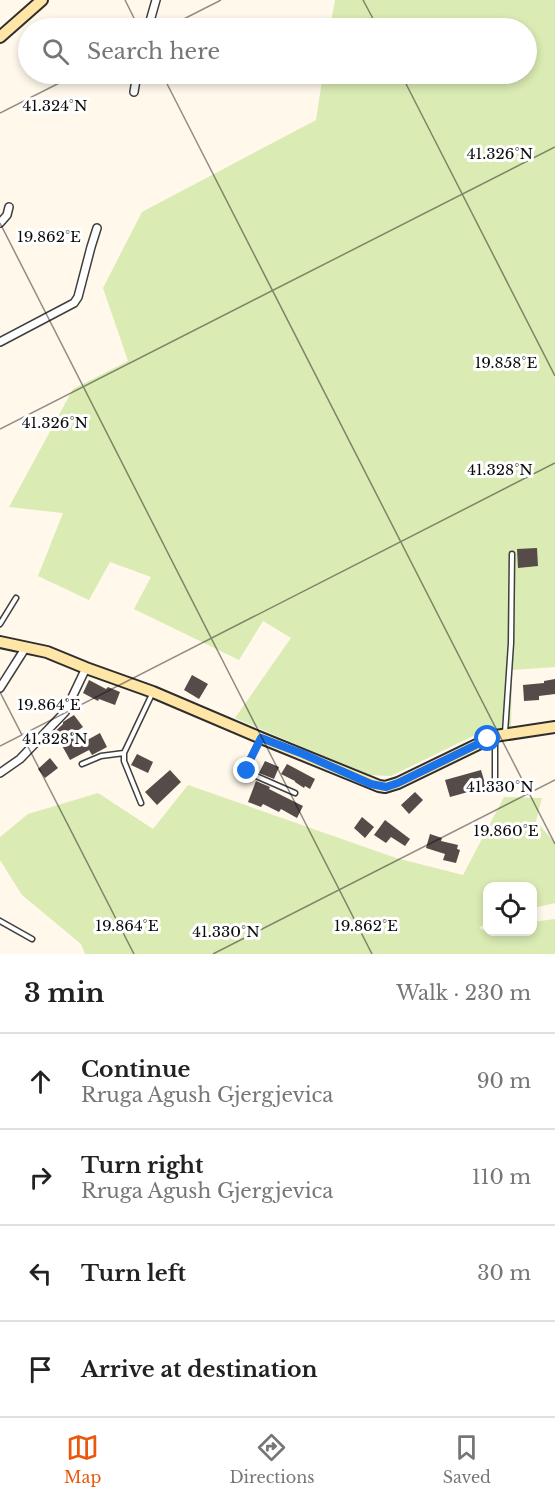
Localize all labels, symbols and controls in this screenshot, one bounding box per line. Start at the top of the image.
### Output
search box [18,18,537,84]
icon: search [39,35,72,68]
text: Search here [87,38,220,65]
text: 41.324°N [22,96,88,115]
text: 41.326°N [467,144,533,163]
text: 19.862°E [17,227,81,246]
text: 19.858°E [475,353,537,372]
text: 41.326°N [22,413,88,432]
text: 41.328°N [467,460,533,479]
text: 19.864°E [17,695,81,714]
route start [474,725,500,751]
text: 41.328°N [22,729,88,748]
route end [233,757,259,783]
text: 41.330°N [466,777,534,796]
text: 19.860°E [473,821,539,840]
map controls [483,882,537,936]
button: locate [483,882,537,936]
text: 19.864°E [95,916,159,935]
text: 19.862°E [334,916,398,935]
text: 41.330°N [192,922,260,941]
text: 3 min [24,977,105,1009]
text: Walk · 230 m [396,981,531,1005]
text: Continue [81,1056,190,1083]
icon: ahead [24,1065,57,1098]
text: 90 m [477,1069,531,1093]
text: Rruga Agush Gjergjevica [81,1083,333,1107]
text: Turn right [81,1152,203,1179]
icon: right [24,1161,57,1194]
text: 110 m [472,1165,531,1189]
text: Rruga Agush Gjergjevica [81,1179,333,1203]
icon: left [24,1257,57,1290]
text: Turn left [81,1260,186,1287]
text: 30 m [477,1261,531,1285]
icon: arrive [24,1353,57,1386]
text: Arrive at destination [81,1356,318,1383]
tab: Map [64,1431,101,1487]
tab: Directions [229,1431,314,1487]
tab: Saved [443,1431,491,1487]

